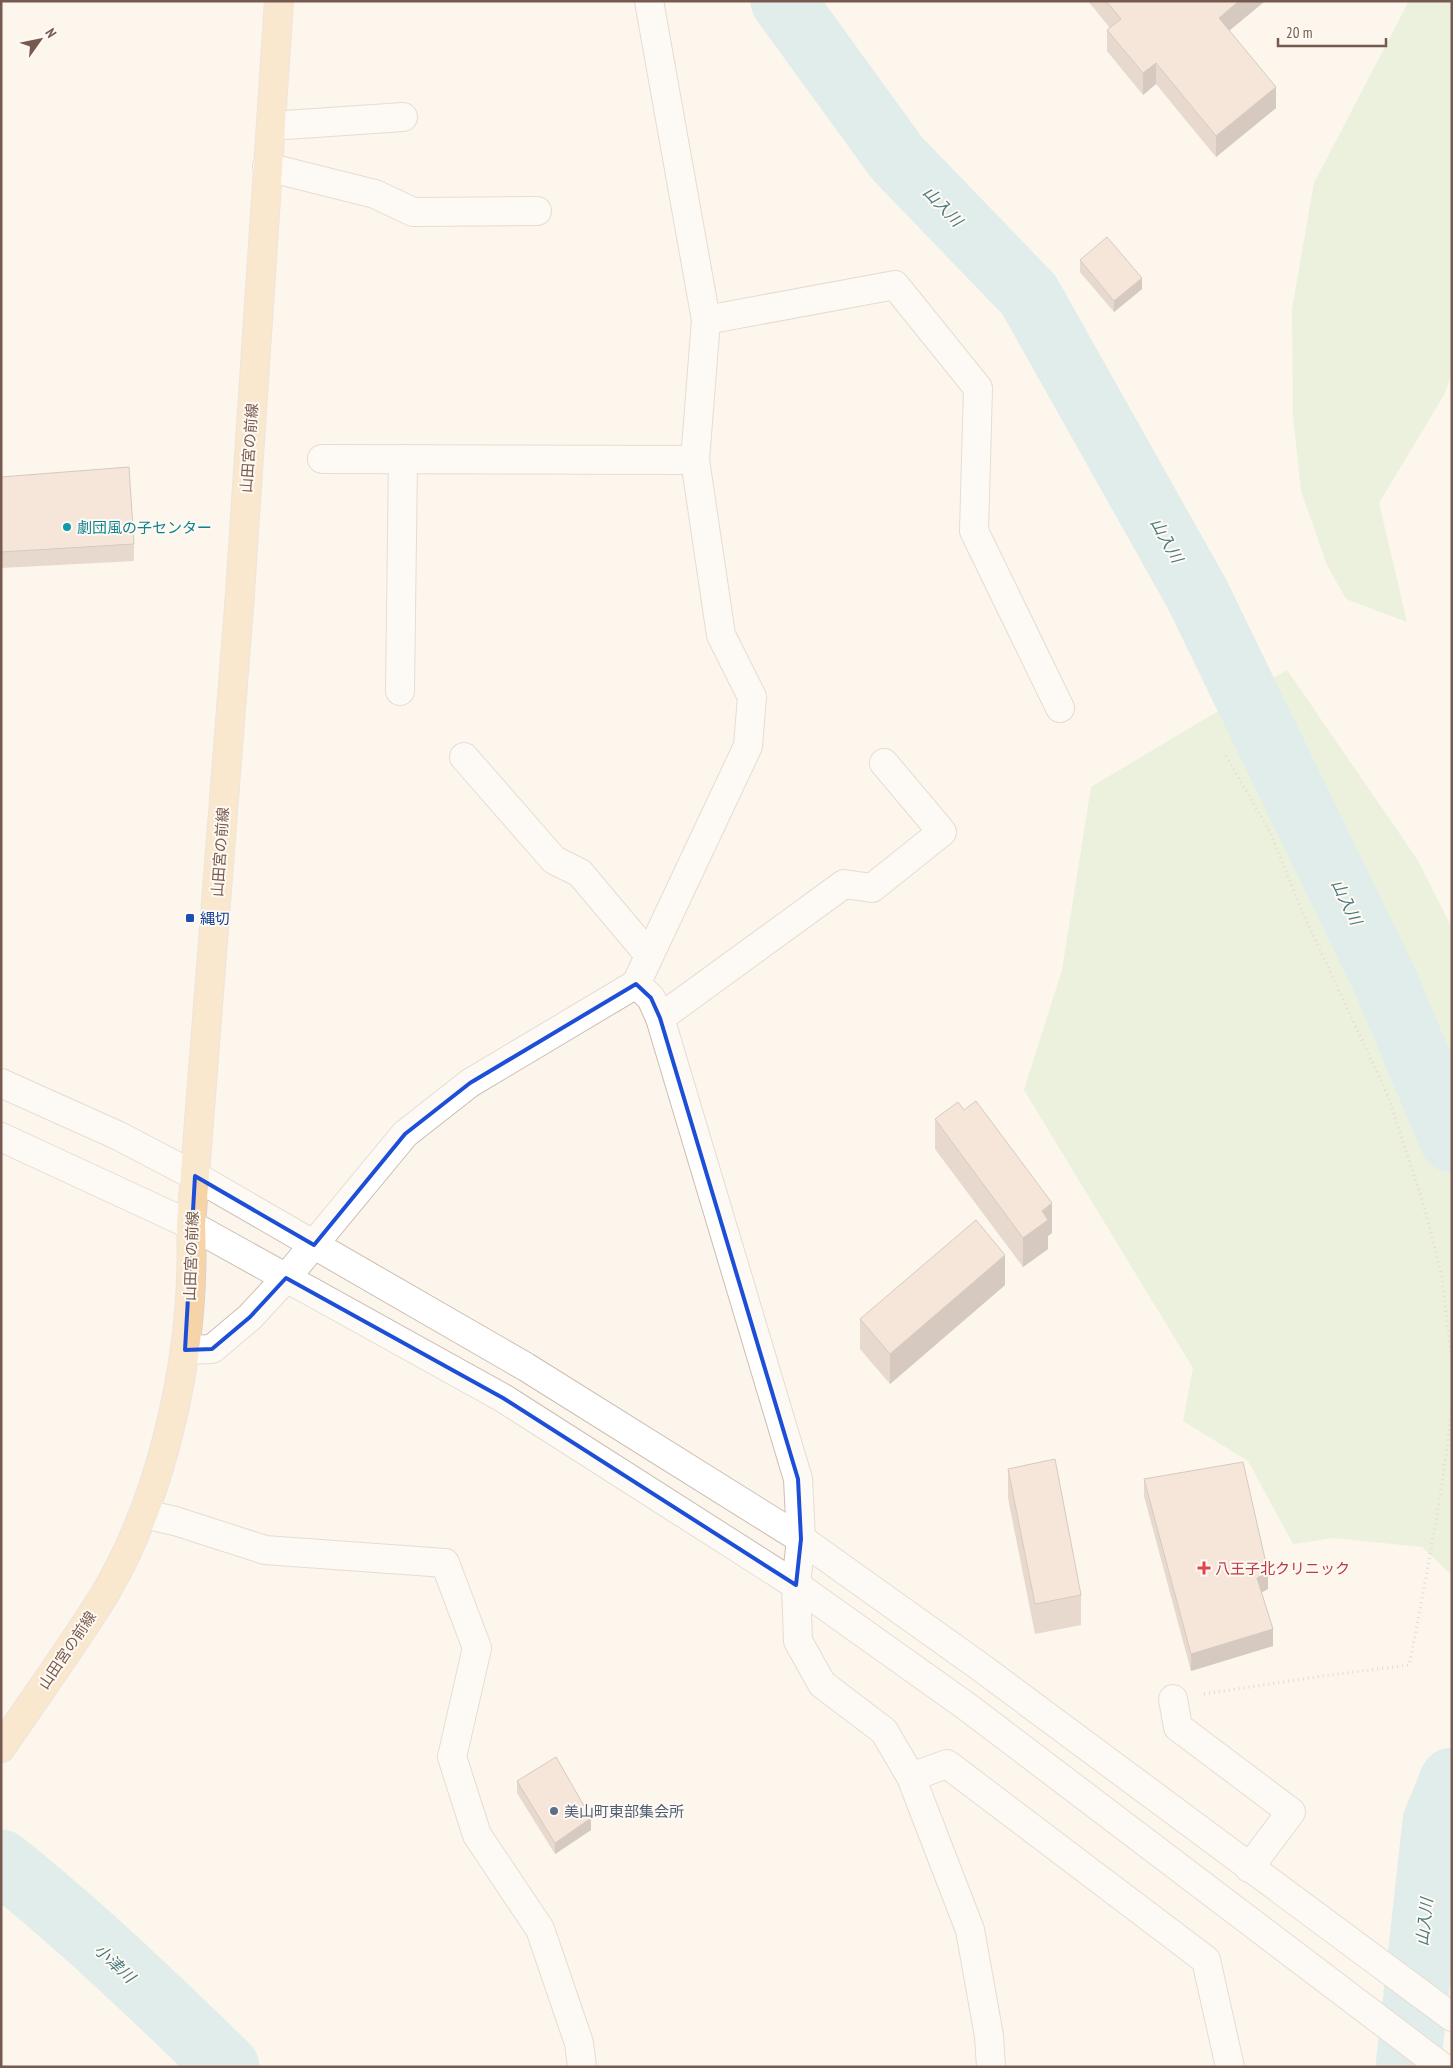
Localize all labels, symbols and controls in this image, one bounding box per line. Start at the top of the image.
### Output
north arrow [15,15,65,65]
scale bar [1278,15,1386,47]
text: 20 m [1286,23,1312,42]
text: N [41,25,61,41]
water label: 山入川 [919,182,968,232]
street label: 山田宮の前線 [236,402,262,494]
water label: 山入川 [1147,514,1188,568]
place label: 劇団風の子センター [77,518,212,537]
marker: 劇団風の子センター [61,521,73,533]
street label: 山田宮の前線 [207,806,233,898]
water label: 山入川 [1327,876,1367,930]
place label: 縄切 [200,909,230,928]
marker: 縄切 [184,912,196,924]
street label: 山田宮の前線 [180,1211,202,1301]
place label: 八王子北クリニック [1215,1559,1350,1578]
marker: 八王子北クリニック [1197,1561,1211,1575]
street label: 山田宮の前線 [34,1607,100,1693]
place label: 美山町東部集会所 [564,1802,684,1821]
marker: 美山町東部集会所 [548,1805,560,1817]
water label: 山入川 [1412,1895,1437,1947]
water label: 小津川 [91,1939,141,1988]

